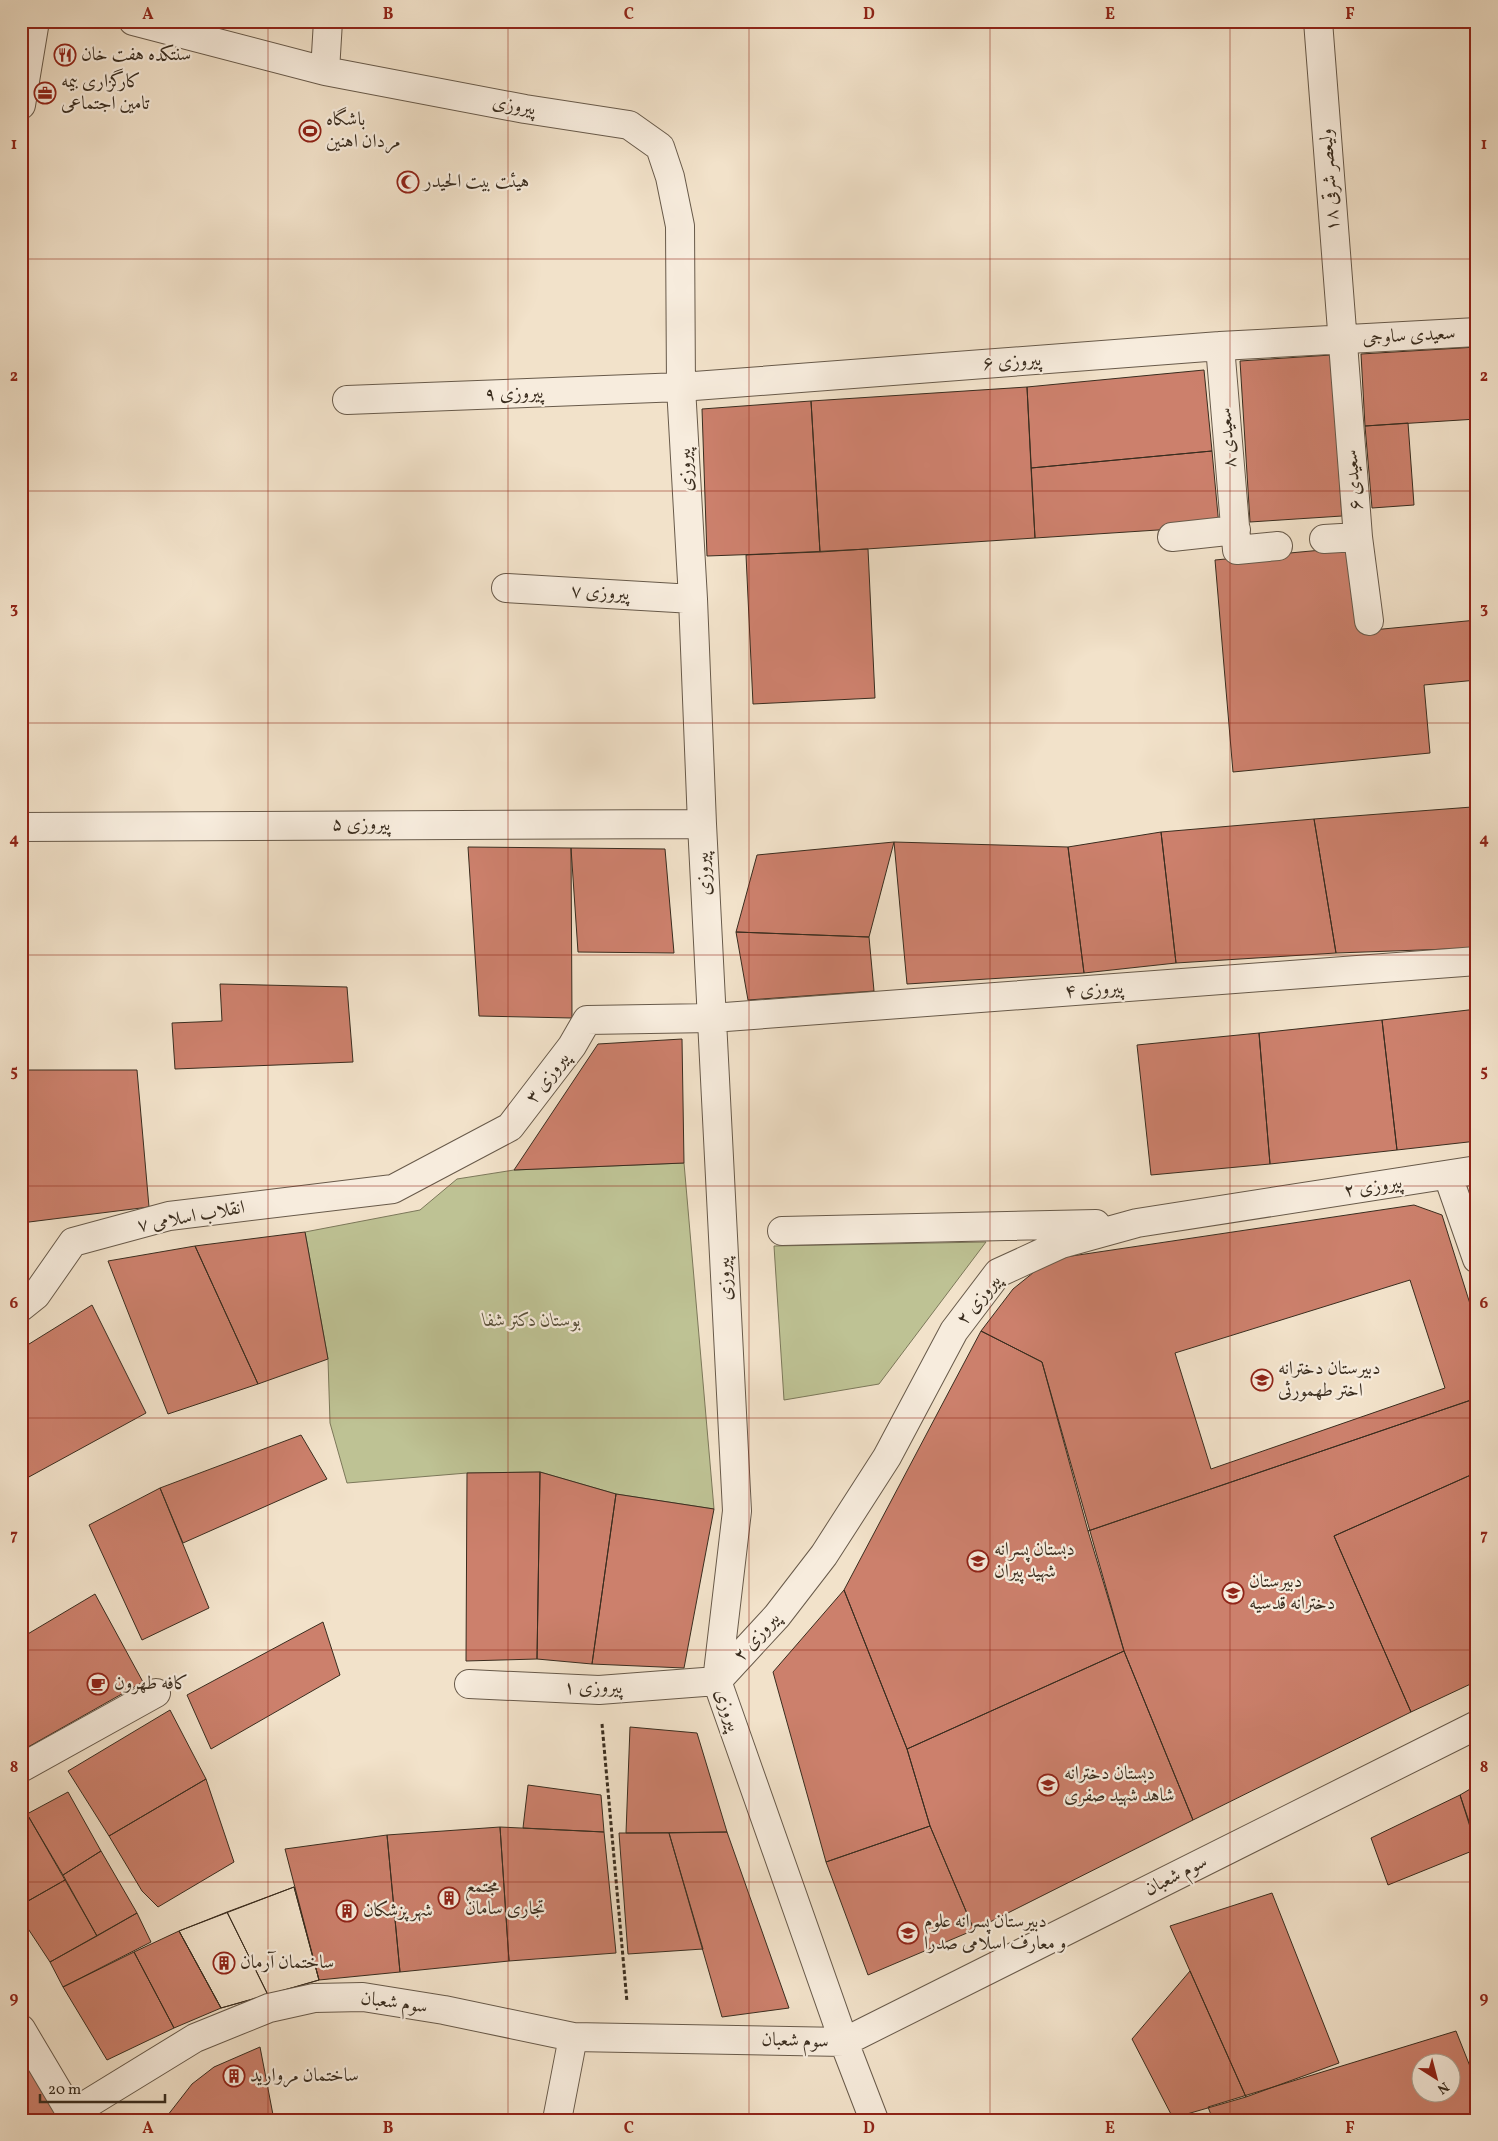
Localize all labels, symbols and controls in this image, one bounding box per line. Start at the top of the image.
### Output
text: A [142,4,154,26]
text: B [383,4,394,26]
text: C [624,4,634,26]
text: D [863,4,875,26]
text: E [1105,4,1115,26]
text: F [1345,4,1355,26]
place label: سنتکده هفت خان [81,42,191,68]
restaurant icon: سنتکده هفت خان [53,43,77,67]
place label: کارگزاری بیمه تامین اجتماعی [61,68,150,117]
office icon: کارگزاری بیمه تامین اجتماعی [33,81,57,105]
street label: پیروزی [490,89,539,123]
place label: باشگاه مردان اهنین [326,106,401,155]
sports icon: باشگاه مردان اهنین [298,119,322,143]
street label: ولیعصر شرقی ۱۸ [1313,128,1347,232]
text: 1 [11,134,17,156]
text: 1 [1481,134,1487,156]
place label: هیئت بیت الحیدر [422,169,529,195]
mosque icon: هیئت بیت الحیدر [396,170,420,194]
street label: سعیدی ساوجی [1362,321,1456,351]
street label: پیروزی ۶ [982,347,1044,377]
text: 2 [10,366,18,388]
text: 2 [1480,366,1488,388]
street label: پیروزی ۹ [484,380,545,408]
street label: سعیدی ۸ [1212,407,1244,469]
street label: پیروزی [672,446,700,493]
street label: سعیدی ۶ [1338,449,1370,511]
street label: پیروزی ۷ [570,578,631,608]
text: 3 [10,598,18,620]
text: 3 [1480,598,1488,620]
street label: پیروزی ۵ [332,812,392,838]
text: 4 [9,829,19,851]
text: 4 [1479,829,1489,851]
street label: پیروزی [690,850,718,897]
street label: پیروزی ۴ [1064,975,1126,1005]
street label: پیروزی ۳ [520,1046,577,1109]
text: 5 [10,1061,18,1083]
text: 5 [1480,1061,1488,1083]
street label: پیروزی ۲ [1342,1169,1405,1204]
street label: انقلاب اسلامی ۷ [135,1195,247,1239]
street label: پیروزی [711,1255,739,1302]
street label: پیروزی ۲ [950,1268,1008,1331]
text: 6 [10,1293,19,1315]
text: 6 [1480,1293,1489,1315]
park label: بوستان دکتر شفا [481,1308,581,1334]
place label: دبیرستان دخترانه اختر طهمورثی [1278,1356,1380,1404]
school or university icon: دبیرستان دخترانه اختر طهمورثی [1250,1368,1274,1392]
text: 7 [10,1525,18,1547]
text: 7 [1480,1525,1488,1547]
place label: دبستان پسرانه شهید پیران [994,1537,1075,1585]
school or university icon: دبستان پسرانه شهید پیران [966,1549,990,1573]
place label: دبیرستان دخترانه قدسیه [1249,1569,1335,1617]
school or university icon: دبیرستان دخترانه قدسیه [1221,1581,1245,1605]
street label: پیروزی ۲ [728,1605,787,1667]
place label: کافه طهرون [114,1671,188,1697]
cafe icon: کافه طهرون [86,1672,110,1696]
street label: پیروزی ۱ [564,1675,624,1701]
street label: پیروزی [708,1685,747,1736]
text: 8 [10,1757,18,1779]
text: 8 [1480,1757,1488,1779]
place label: دبستان دخترانه شاهد شهید صفری [1064,1761,1175,1809]
school or university icon: دبستان دخترانه شاهد شهید صفری [1036,1773,1060,1797]
street label: سوم شعبان [1140,1849,1213,1905]
place label: مجتمع تجاری سامان [465,1874,545,1922]
building icon: مجتمع تجاری سامان [437,1886,461,1910]
place label: شهر پزشکان [363,1898,433,1924]
building icon: شهر پزشکان [335,1899,359,1923]
place label: دبیرستان پسرانه علوم و معارف اسلامی صدرا [924,1909,1066,1957]
school or university icon: دبیرستان پسرانه علوم و معارف اسلامی صدرا [896,1921,920,1945]
place label: ساختمان آرمان [240,1950,334,1976]
building icon: ساختمان آرمان [212,1951,236,1975]
street label: سوم شعبان [359,1985,429,2023]
text: 9 [10,1988,19,2010]
text: 9 [1480,1988,1489,2010]
street label: سوم شعبان [761,2027,829,2057]
north arrow [1410,2054,1460,2104]
place label: ساختمان مروارید [250,2063,359,2089]
building icon: ساختمان مروارید [222,2064,246,2088]
scale bar [40,2071,165,2103]
text: N [1433,2077,1452,2098]
text: 20 m [48,2080,81,2101]
text: A [142,2118,154,2140]
text: B [383,2118,394,2140]
text: C [624,2118,634,2140]
text: D [863,2118,875,2140]
text: E [1105,2118,1115,2140]
text: F [1345,2118,1355,2140]

